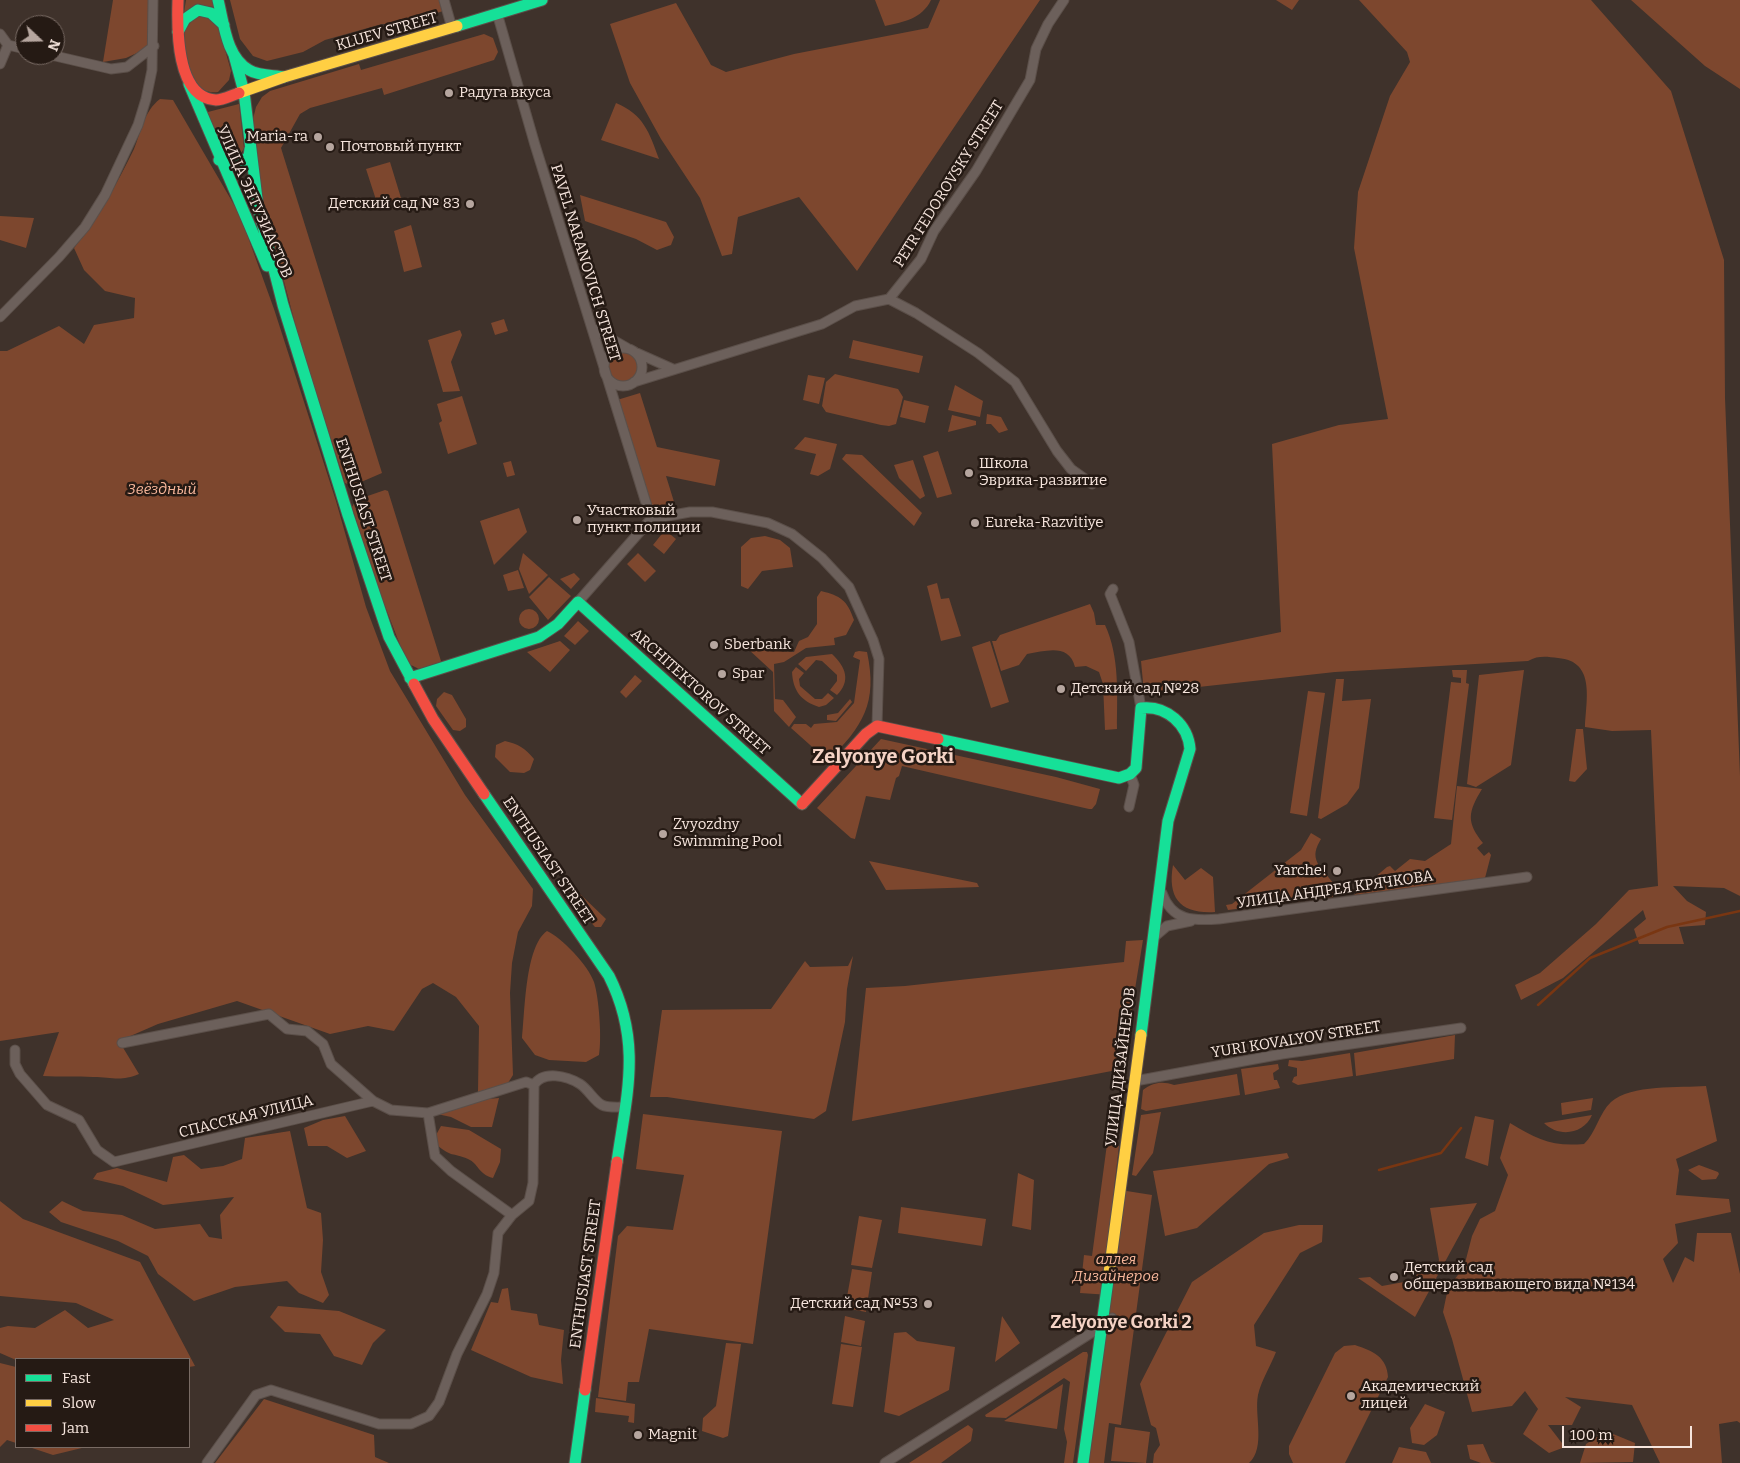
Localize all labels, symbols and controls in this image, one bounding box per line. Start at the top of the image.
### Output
street label: KLUEV STREET [334,9,440,55]
north arrow [15,15,65,65]
text: N [44,37,63,53]
place label: Радуга вкуса [459,84,551,102]
marker: Радуга вкуса [443,87,455,99]
street label: PETR FEDOROVSKY STREET [890,97,1008,271]
street label: УЛИЦА ЭНТУЗИАСТОВ [212,123,296,281]
place label: Maria-ra [247,128,308,146]
marker: Maria-ra [312,131,324,143]
place label: Почтовый пункт [340,138,461,156]
marker: Почтовый пункт [324,141,336,153]
street label: PAVEL NARANOVICH STREET [546,162,624,364]
place label: Детский сад № 83 [329,195,460,213]
marker: Детский сад № 83 [464,198,476,210]
street label: ENTHUSIAST STREET [331,436,395,584]
place label: Школа Эврика-развитие [979,455,1107,490]
marker: Школа Эврика-развитие [963,467,975,479]
park label: Звёздный [127,481,197,499]
place label: Участковый пункт полиции [587,502,701,537]
marker: Участковый пункт полиции [571,514,583,526]
place label: Eureka-Razvitiye [985,514,1104,532]
marker: Eureka-Razvitiye [969,517,981,529]
street label: ARCHITEKTOROV STREET [627,625,773,759]
place label: Sberbank [724,636,791,654]
marker: Sberbank [708,639,720,651]
place label: Spar [732,665,764,683]
marker: Spar [716,668,728,680]
place label: Детский сад №28 [1071,680,1199,698]
marker: Детский сад №28 [1055,683,1067,695]
district label: Zelyonye Gorki [812,745,954,769]
street label: ENTHUSIAST STREET [499,794,597,928]
place label: Zvyozdny Swimming Pool [673,816,782,851]
marker: Zvyozdny Swimming Pool [657,828,669,840]
place label: Yarche! [1274,862,1327,880]
marker: Yarche! [1331,865,1343,877]
street label: УЛИЦА АНДРЕЯ КРЯЧКОВА [1236,867,1434,913]
street label: УЛИЦА ДИЗАЙНЕРОВ [1102,986,1140,1148]
street label: YURI KOVALYOV STREET [1210,1018,1382,1062]
street label: СПАССКАЯ УЛИЦА [177,1092,315,1142]
street label: ENTHUSIAST STREET [567,1198,605,1350]
park label: аллея Дизайнеров [1073,1251,1159,1286]
place label: Детский сад общеразвивающего вида №134 [1404,1259,1635,1294]
marker: Детский сад общеразвивающего вида №134 [1388,1271,1400,1283]
place label: Детский сад №53 [791,1295,918,1313]
marker: Детский сад №53 [922,1298,934,1310]
district label: Zelyonye Gorki 2 [1050,1312,1192,1334]
legend [15,1358,190,1448]
text: Fast [62,1369,91,1387]
place label: Академический лицей [1361,1378,1479,1413]
marker: Академический лицей [1345,1390,1357,1402]
text: Slow [62,1394,96,1412]
scale bar [1565,1416,1695,1448]
text: Jam [62,1419,89,1437]
place label: Magnit [648,1426,697,1444]
text: 100 m [1570,1426,1613,1444]
marker: Magnit [632,1429,644,1441]

